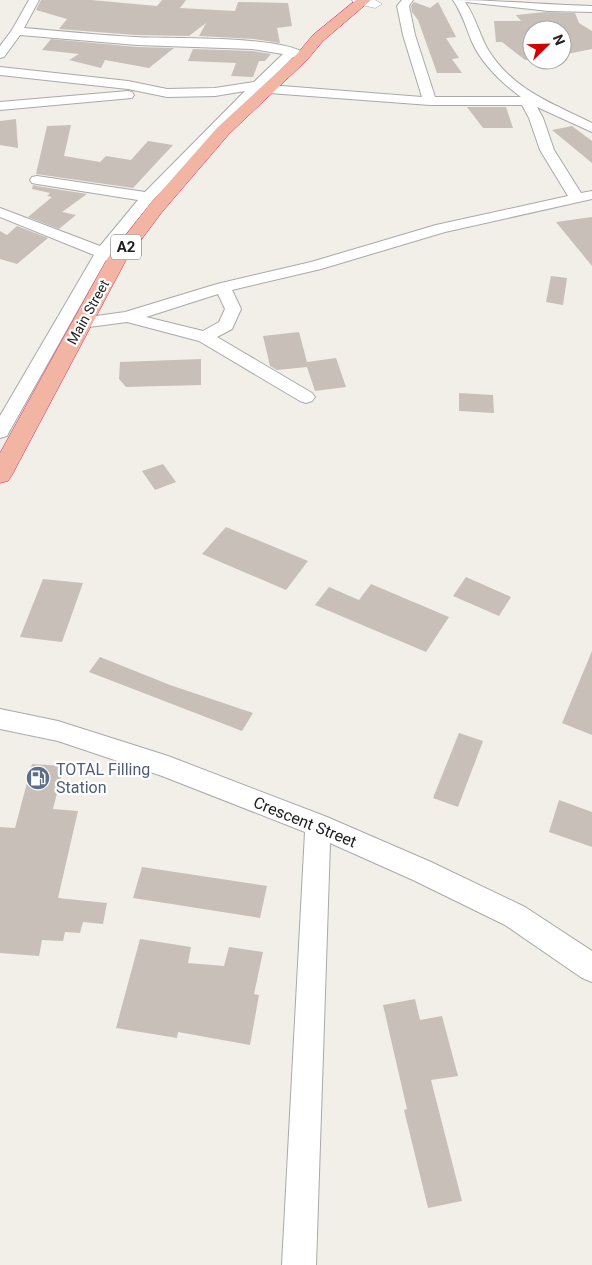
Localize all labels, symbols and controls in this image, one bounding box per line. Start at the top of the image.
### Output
north arrow [522,20,572,70]
text: N [550,32,568,48]
road number: A2 [111,234,141,260]
street label: Main Street [64,277,113,347]
place label: TOTAL Filling Station [56,760,150,797]
fuel station icon: TOTAL Filling Station [25,765,51,791]
street label: Crescent Street [251,793,359,851]

